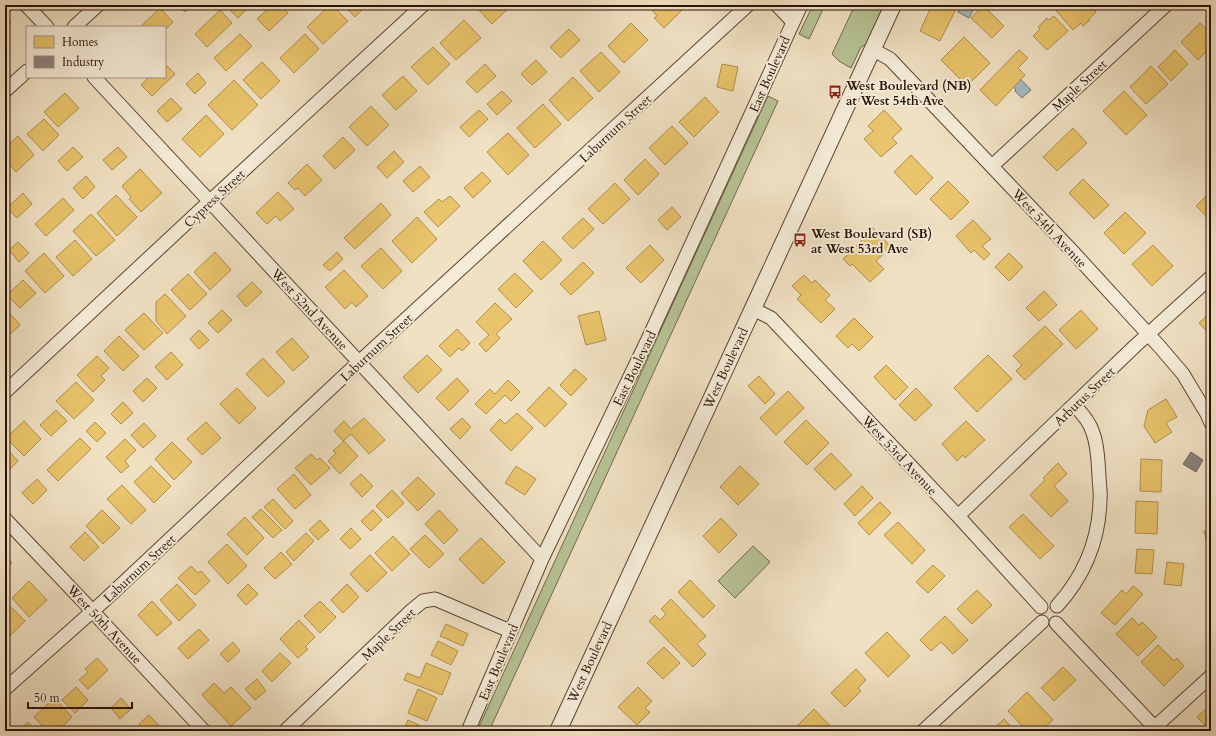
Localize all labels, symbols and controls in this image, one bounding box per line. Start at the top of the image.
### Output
legend [26,26,166,78]
street label: East Boulevard [745,33,795,115]
text: Homes [62,34,98,50]
text: Industry [62,54,105,70]
street label: Maple Street [1048,56,1111,116]
place label: West Boulevard (NB) at West 54th Ave [845,77,972,110]
bus stop icon: West Boulevard (NB) at West 54th Ave [827,84,843,100]
street label: Laburnum Street [576,91,656,167]
street label: Cypress Street [180,166,249,232]
street label: West 54th Avenue [1007,184,1091,272]
place label: West Boulevard (SB) at West 53rd Ave [810,225,932,258]
bus stop icon: West Boulevard (SB) at West 53rd Ave [792,232,808,248]
street label: West 52nd Avenue [266,264,352,354]
street label: Laburnum Street [337,310,417,386]
street label: West Boulevard [699,325,753,413]
street label: East Boulevard [609,328,661,409]
street label: Arbutus Street [1050,363,1119,430]
street label: West 53rd Avenue [857,411,941,499]
street label: Laburnum Street [100,531,180,607]
street label: West 50th Avenue [62,580,146,668]
street label: Maple Street [358,604,420,665]
street label: West Boulevard [563,619,617,707]
street label: East Boulevard [475,621,523,703]
scale bar [28,684,132,710]
text: 50 m [34,690,61,706]

